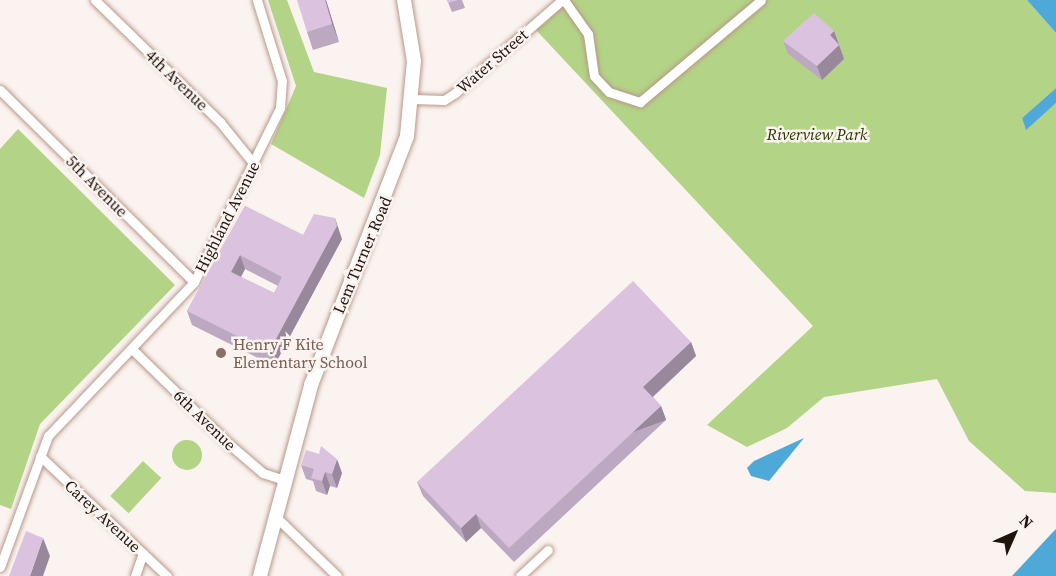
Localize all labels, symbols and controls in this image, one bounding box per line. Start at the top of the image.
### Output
street label: Water Street [453,25,531,97]
street label: 4th Avenue [142,46,212,114]
park label: Riverview Park [767,124,867,144]
street label: 5th Avenue [62,151,132,221]
street label: Highland Avenue [191,158,263,276]
street label: Lem Turner Road [329,193,395,317]
place label: Henry F Kite Elementary School [233,334,367,372]
marker: Henry F Kite Elementary School [214,346,228,360]
street label: 6th Avenue [170,386,240,454]
street label: Carey Avenue [61,476,145,556]
north arrow [984,504,1044,564]
text: N [1015,509,1039,533]

